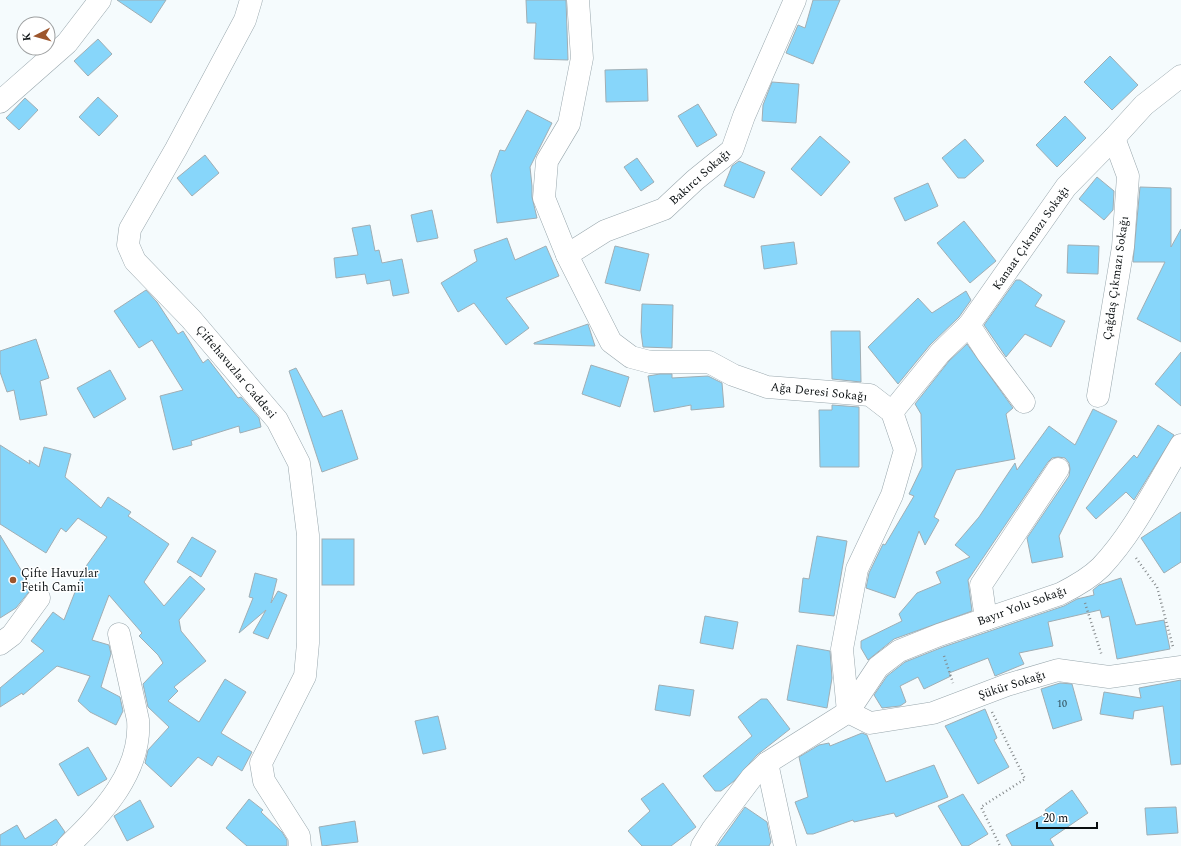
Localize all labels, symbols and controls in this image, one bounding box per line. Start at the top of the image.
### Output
north arrow [16,16,56,56]
text: K [18,31,35,42]
street label: Bakırcı Sokağı [665,144,735,210]
street label: Kanaat Çıkmazı Sokağı [988,182,1074,294]
street label: Çağdaş Çıkmazı Sokağı [1098,214,1134,341]
street label: Çiftehavuzlar Caddesi [191,321,281,423]
street label: Ağa Deresi Sokağı [770,377,869,407]
place label: Çifte Havuzlar Fetih Camii [21,564,99,597]
marker: Çifte Havuzlar Fetih Camii [8,575,18,585]
street label: Bayır Yolu Sokağı [974,581,1070,631]
street label: Şükür Sokağı [976,665,1048,705]
house number: 10 [1057,696,1067,712]
scale bar [1037,804,1097,830]
text: 20 m [1043,809,1068,828]

